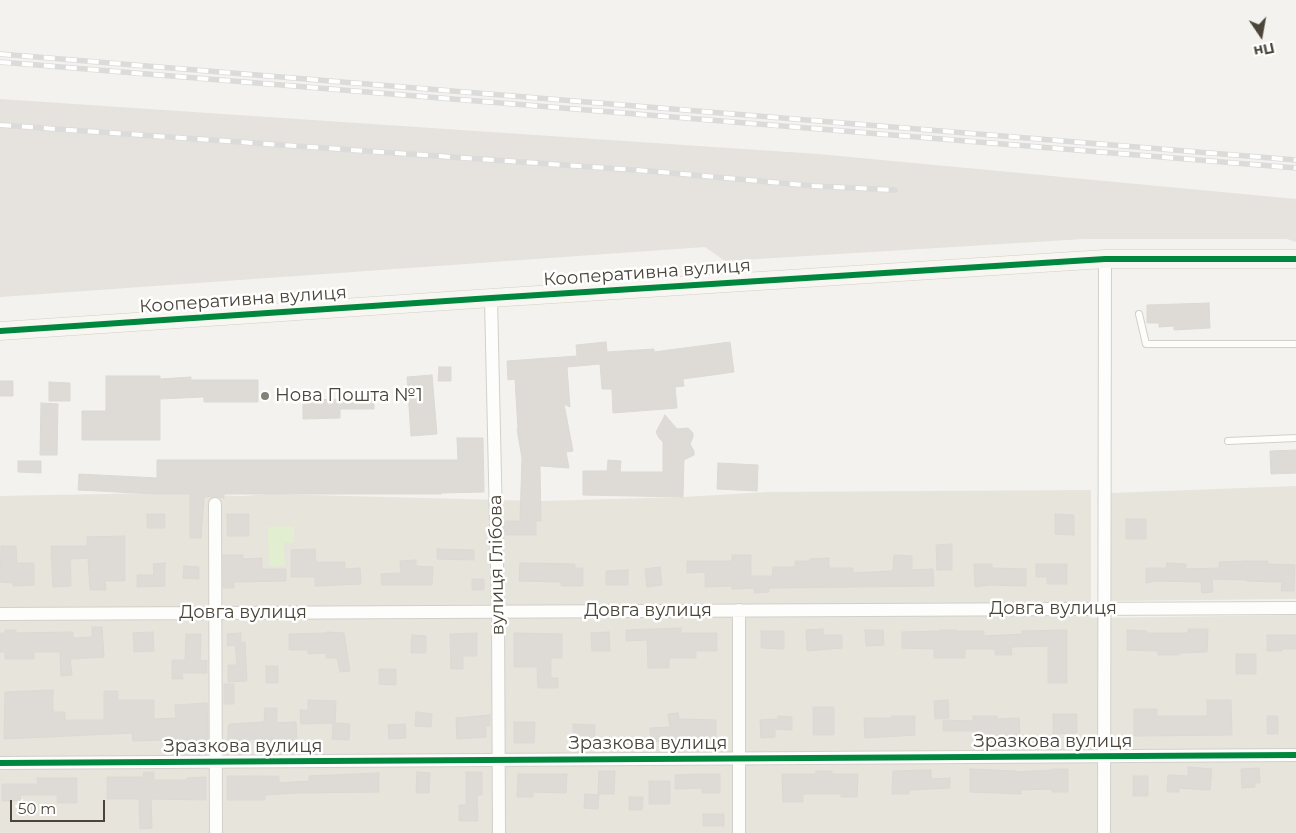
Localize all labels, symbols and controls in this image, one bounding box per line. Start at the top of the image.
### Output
north arrow [1236,10,1286,60]
text: Пн [1252,39,1276,61]
street label: Кооперативна вулиця [543,255,751,291]
street label: Кооперативна вулиця [139,282,347,318]
place label: Нова Пошта №1 [275,385,423,407]
marker: Нова Пошта №1 [259,390,271,402]
street label: вулиця Глібова [485,494,509,636]
street label: Довга вулиця [989,598,1117,620]
street label: Довга вулиця [584,600,712,622]
street label: Довга вулиця [179,602,307,624]
street label: Зразкова вулиця [974,731,1132,753]
street label: Зразкова вулиця [569,733,727,755]
street label: Зразкова вулиця [164,736,322,758]
scale bar [12,790,108,822]
text: 50 m [18,799,56,818]

